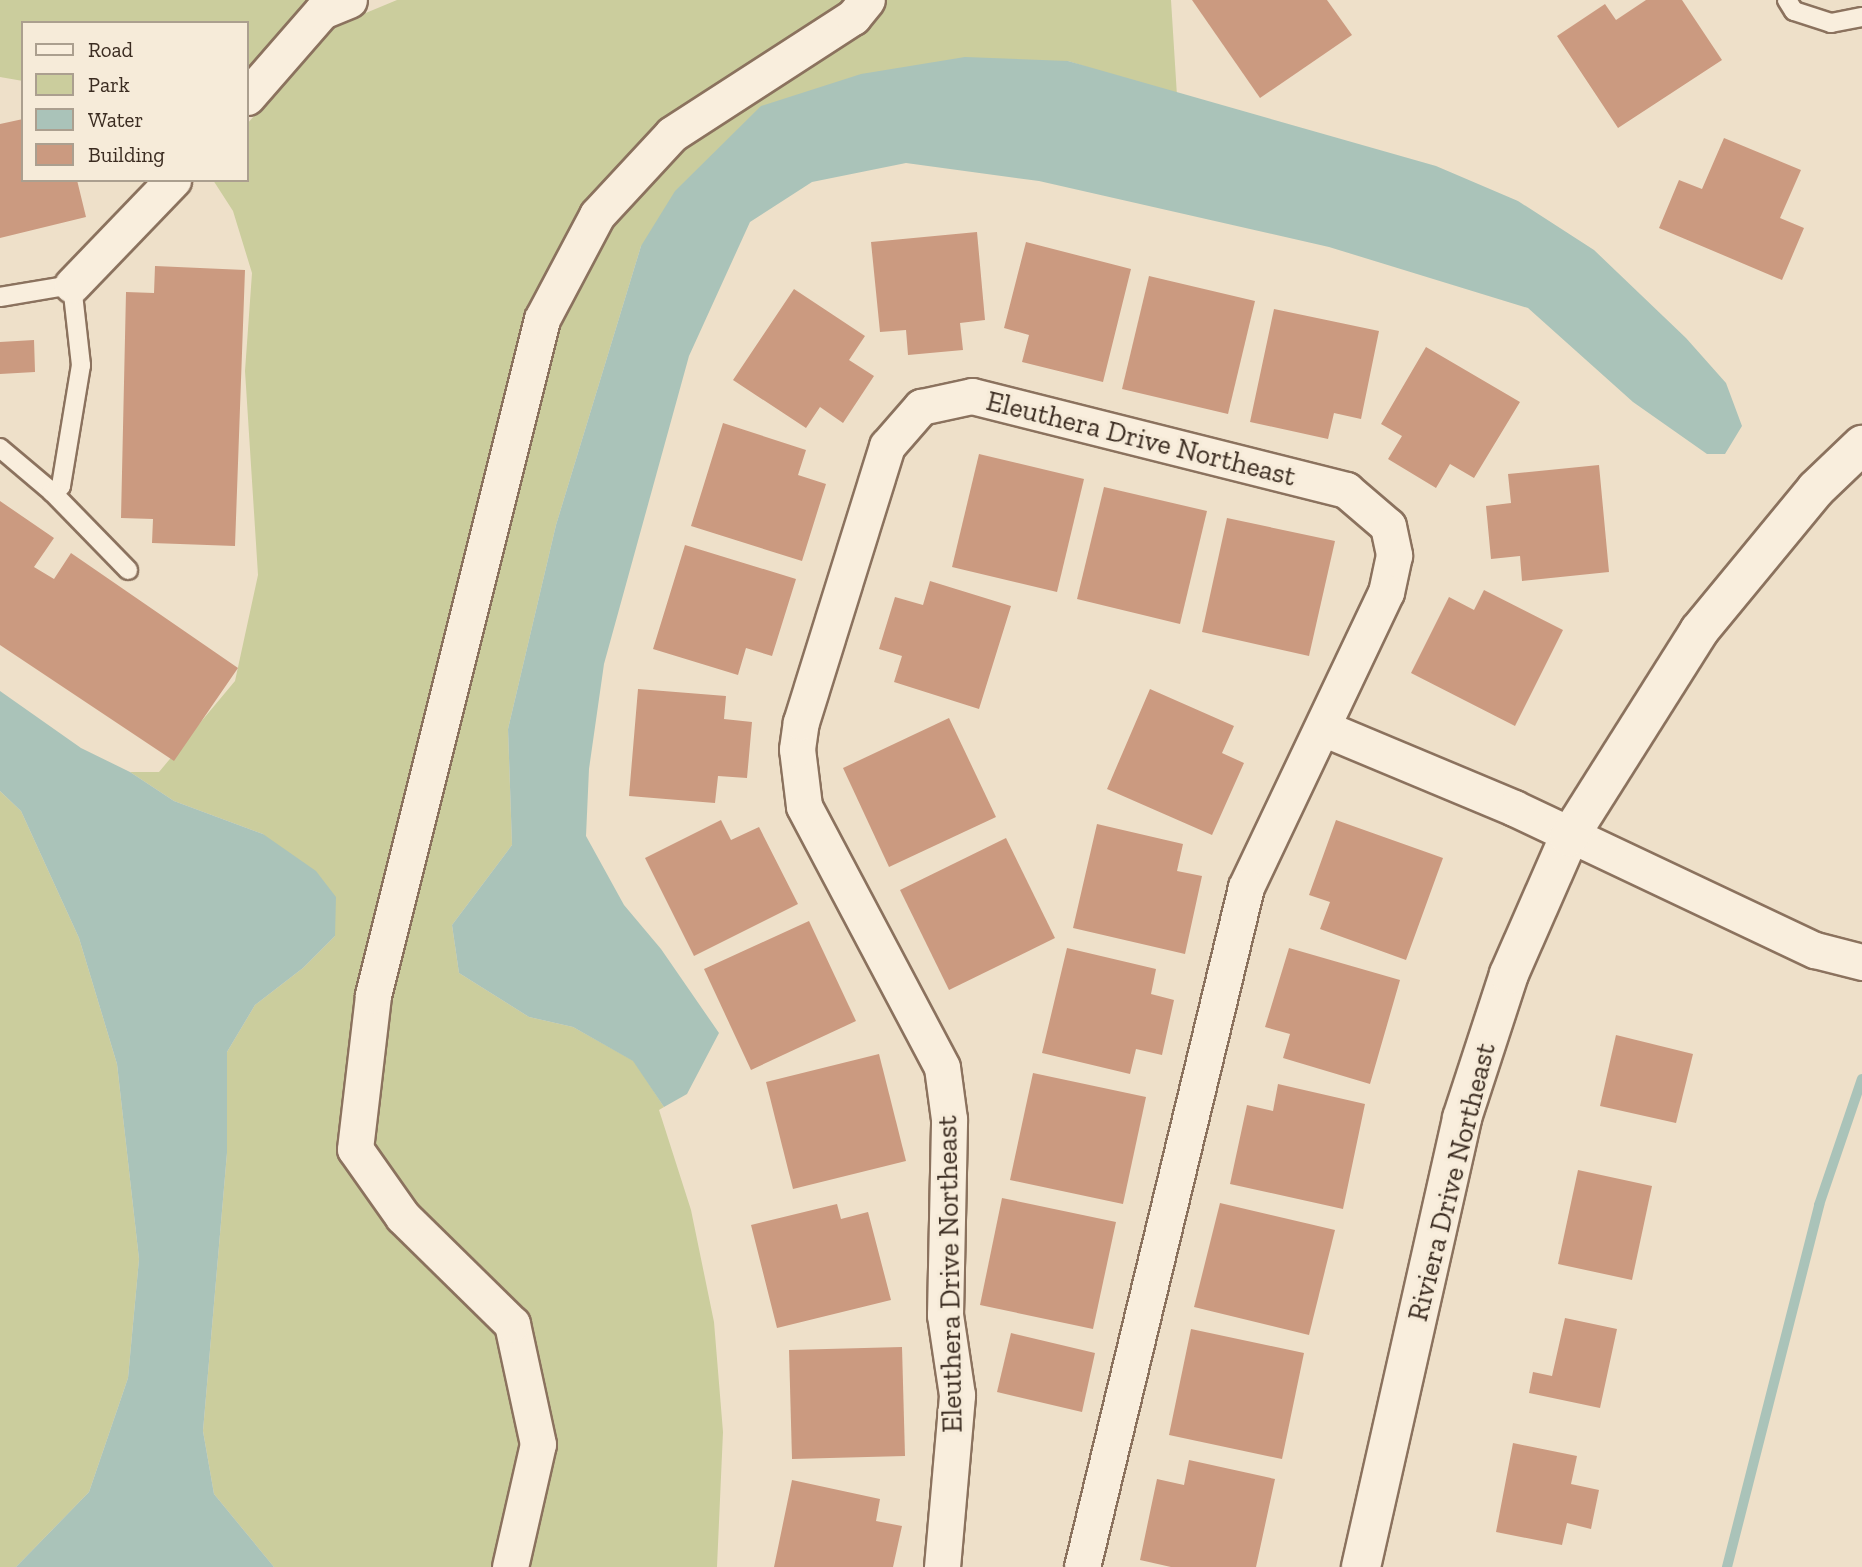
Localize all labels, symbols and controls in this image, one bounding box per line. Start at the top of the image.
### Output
legend [21,21,248,182]
text: Road [88,37,133,62]
text: Park [88,72,130,97]
text: Water [88,107,143,132]
text: Building [88,142,165,167]
street label: Eleuthera Drive Northeast [983,384,1299,494]
street label: Riviera Drive Northeast [1401,1039,1503,1325]
street label: Eleuthera Drive Northeast [930,1115,970,1433]

